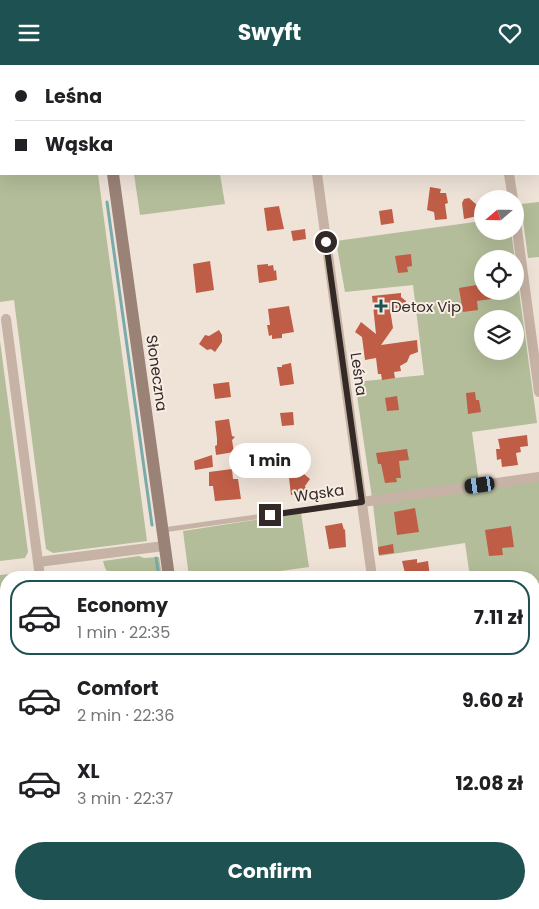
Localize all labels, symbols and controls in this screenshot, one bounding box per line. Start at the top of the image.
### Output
text: Swyft [238,17,301,48]
icon: menu [15,19,43,47]
icon: heart [496,19,524,47]
text: Leśna [45,83,102,110]
text: Wąska [45,131,113,158]
north arrow [474,190,524,240]
map controls [474,190,524,360]
route start [315,231,337,253]
button: locate [474,250,524,300]
place label: Detox Vip [391,296,461,317]
marker: Detox Vip [375,300,387,312]
button: layers [474,310,524,360]
street label: Słoneczna [141,334,173,412]
street label: Leśna [346,351,372,397]
callout: 1 min [229,443,311,477]
text: 1 min [249,449,291,472]
car [464,475,495,495]
street label: Wąska [293,479,345,507]
route end [259,504,281,526]
text: Economy [77,592,168,619]
icon: car [17,595,62,640]
text: 7.11 zł [474,604,523,631]
text: 1 min · 22:35 [77,621,170,644]
text: Comfort [77,675,159,702]
icon: car [17,678,62,723]
text: 9.60 zł [462,687,523,714]
text: 2 min · 22:36 [77,704,174,727]
text: XL [77,758,100,785]
icon: car [17,761,62,806]
text: 12.08 zł [455,770,523,797]
text: 3 min · 22:37 [77,787,173,810]
button: Confirm [15,842,525,900]

